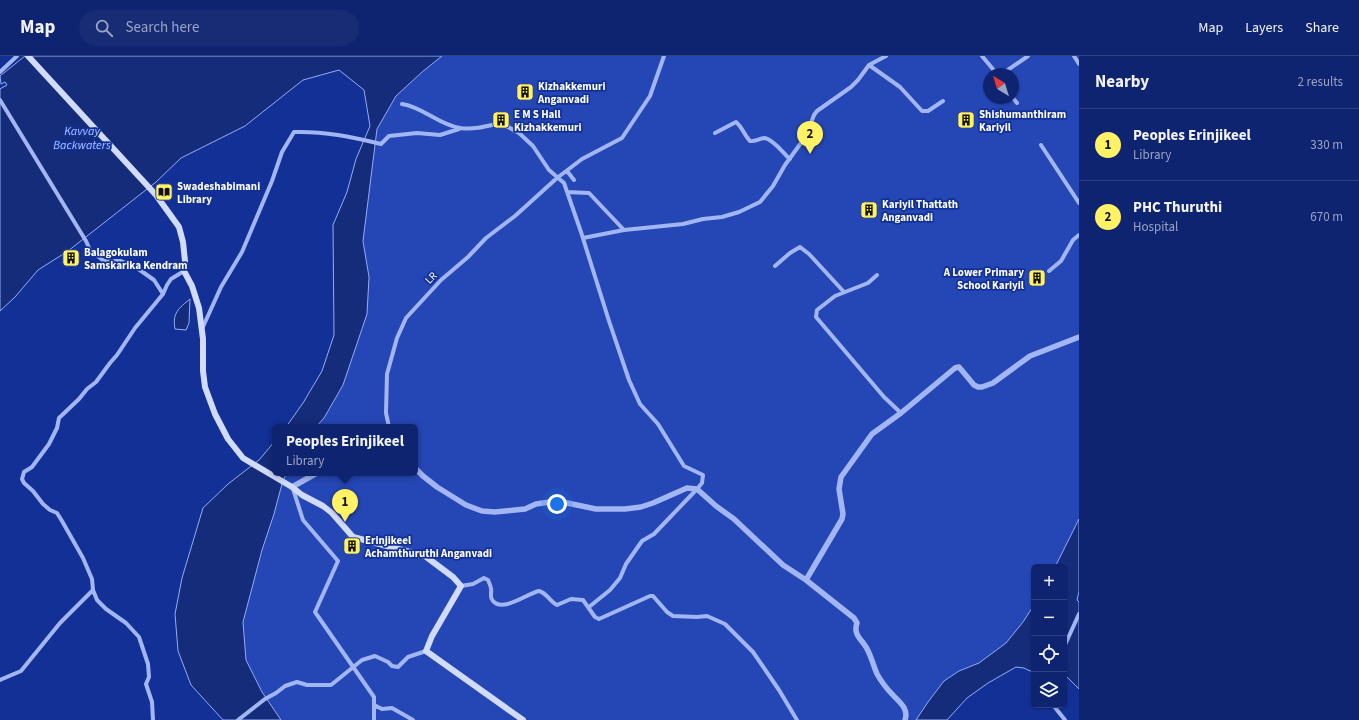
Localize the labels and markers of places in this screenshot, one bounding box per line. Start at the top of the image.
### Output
place label: Kizhakkemuri Anganvadi [537,79,605,107]
building icon: Kizhakkemuri Anganvadi [515,82,535,102]
place label: E M S Hall Kizhakkemuri [514,107,581,135]
place label: Shishumanthiram Kariyil [979,107,1066,135]
building icon: E M S Hall Kizhakkemuri [491,110,511,130]
building icon: Shishumanthiram Kariyil [956,110,976,130]
pin: 2 [797,121,823,154]
place label: Swadeshabimani Library [177,179,260,207]
library icon: Swadeshabimani Library [154,182,174,202]
place label: Kariyil Thattath Anganvadi [881,197,958,225]
building icon: Kariyil Thattath Anganvadi [859,200,879,220]
place label: Balagokulam Samskarika Kendram [84,245,187,273]
building icon: Balagokulam Samskarika Kendram [61,248,81,268]
place label: A Lower Primary School Kariyil [943,265,1025,293]
building icon: A Lower Primary School Kariyil [1027,268,1047,288]
pin: 1 [332,489,358,522]
place label: Erinjikeel Achamthuruthi Anganvadi [364,533,492,561]
building icon: Erinjikeel Achamthuruthi Anganvadi [342,536,362,556]

